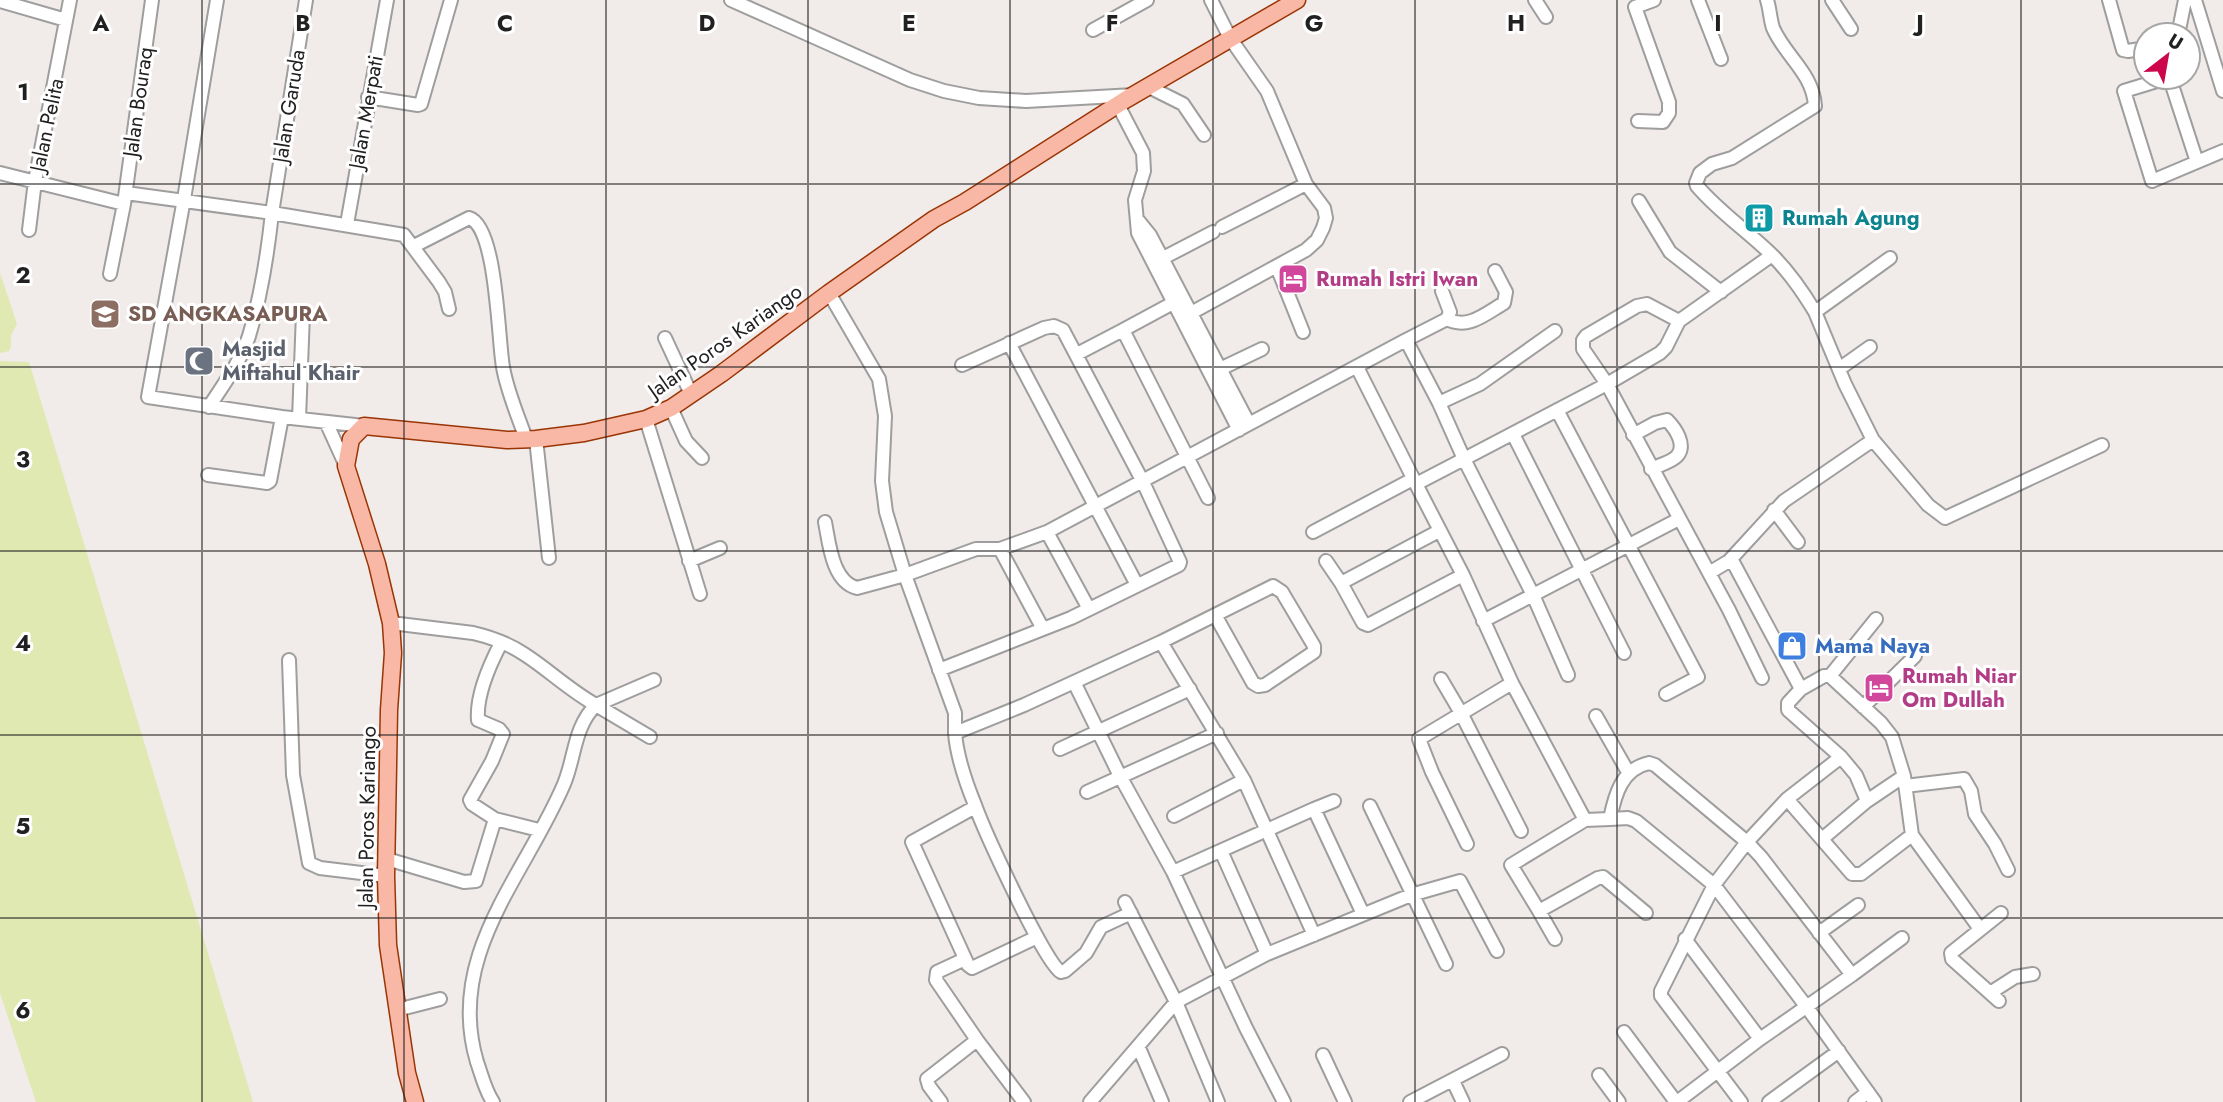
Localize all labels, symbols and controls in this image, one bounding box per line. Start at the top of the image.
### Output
text: A [92,6,110,40]
text: B [295,6,311,40]
text: C [497,6,513,40]
text: D [699,6,716,40]
text: E [902,6,916,40]
text: F [1106,6,1118,40]
text: G [1305,6,1323,40]
text: H [1507,6,1525,40]
text: I [1714,6,1722,40]
text: J [1912,6,1924,40]
north arrow [2132,21,2202,91]
text: U [2163,27,2188,57]
street label: Jalan Bouraq [115,45,161,162]
street label: Jalan Garuda [265,47,313,168]
street label: Jalan Merpati [341,53,391,174]
text: 1 [17,75,29,109]
street label: Jalan Pelita [22,76,71,177]
building icon: Rumah Agung [1742,201,1776,235]
place label: Rumah Agung [1782,203,1920,233]
text: 2 [15,258,31,292]
hotel icon: Rumah Istri Iwan [1276,262,1310,296]
place label: Rumah Istri Iwan [1316,264,1478,294]
street label: Jalan Poros Kariango [639,276,808,407]
school or university icon: SD ANGKASAPURA [88,297,122,331]
place label: SD ANGKASAPURA [128,299,328,329]
place label: Masjid Miftahul Khair [222,334,360,388]
mosque icon: Masjid Miftahul Khair [182,344,216,378]
text: 3 [16,442,30,476]
text: 4 [15,626,31,660]
shop icon: Mama Naya [1775,629,1809,663]
place label: Mama Naya [1815,631,1930,661]
place label: Rumah Niar Om Dullah [1902,661,2017,715]
hotel icon: Rumah Niar Om Dullah [1862,671,1896,705]
street label: Jalan Poros Kariango [350,726,384,911]
text: 5 [16,809,30,843]
text: 6 [15,993,31,1027]

